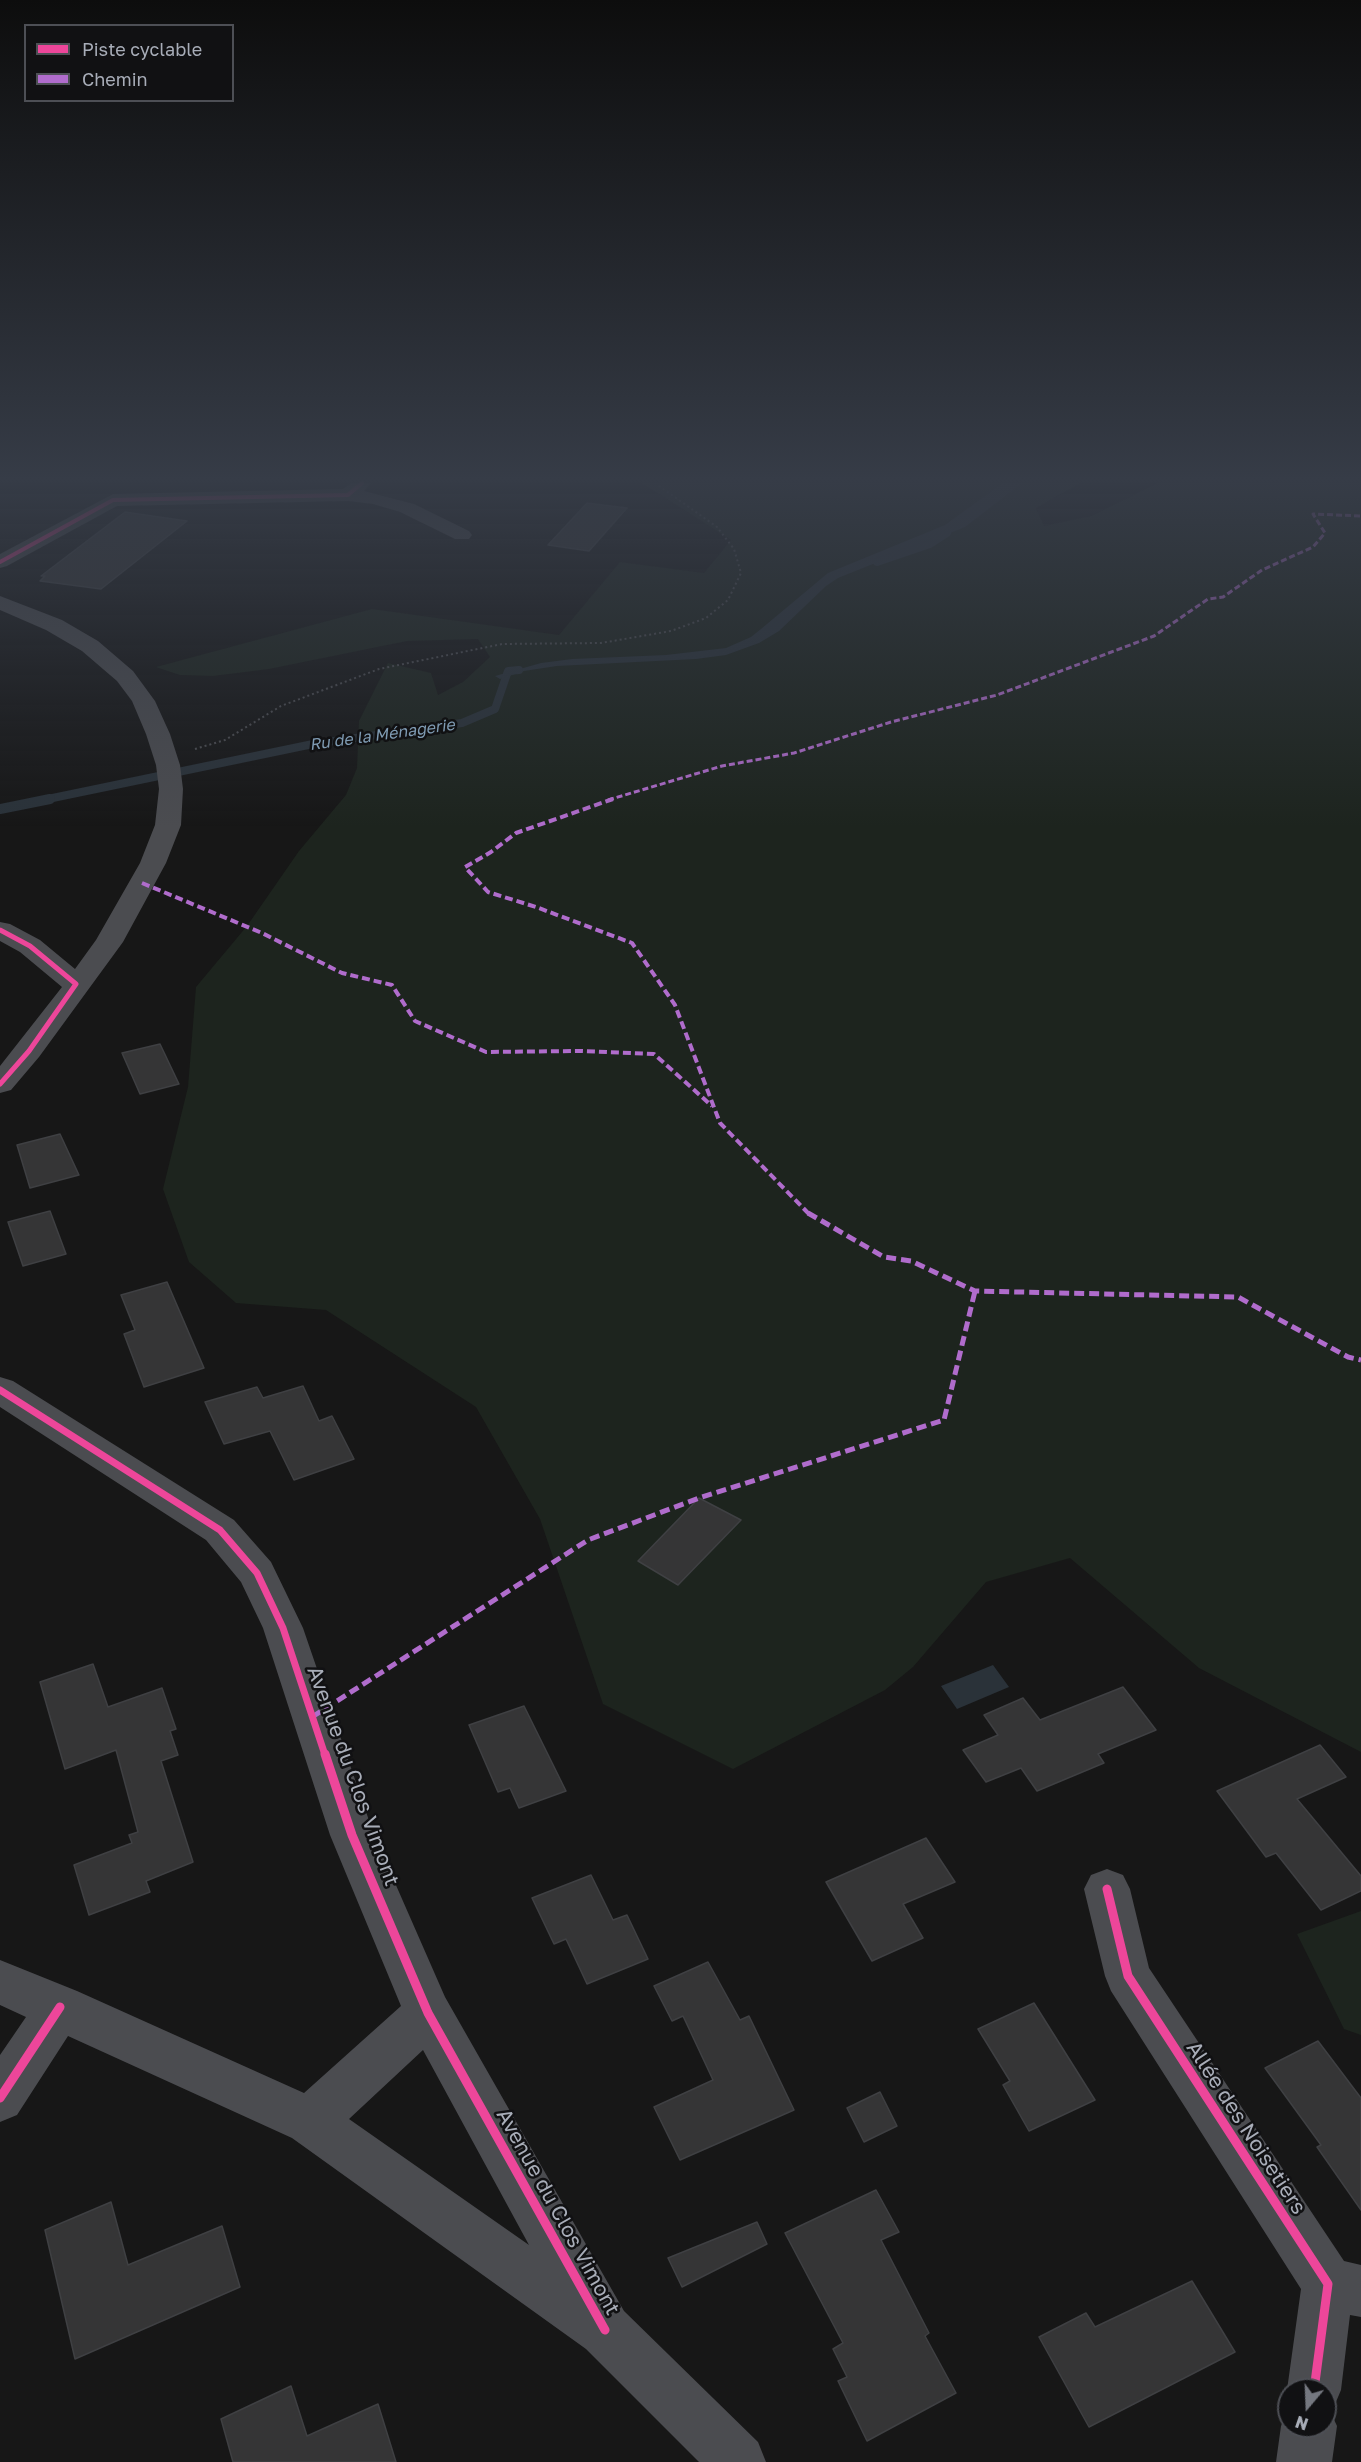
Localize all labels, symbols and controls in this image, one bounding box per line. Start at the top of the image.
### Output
legend [24,24,234,102]
text: Piste cyclable [82,38,202,60]
text: Chemin [82,68,148,90]
water label: Ru de la Ménagerie [308,715,456,755]
street label: Avenue du Clos Vimont [301,1663,405,1889]
street label: Allée des Noisetiers [1181,2037,1311,2219]
street label: Avenue du Clos Vimont [491,2104,625,2320]
north arrow [1277,2378,1337,2438]
text: N [1293,2412,1311,2435]

